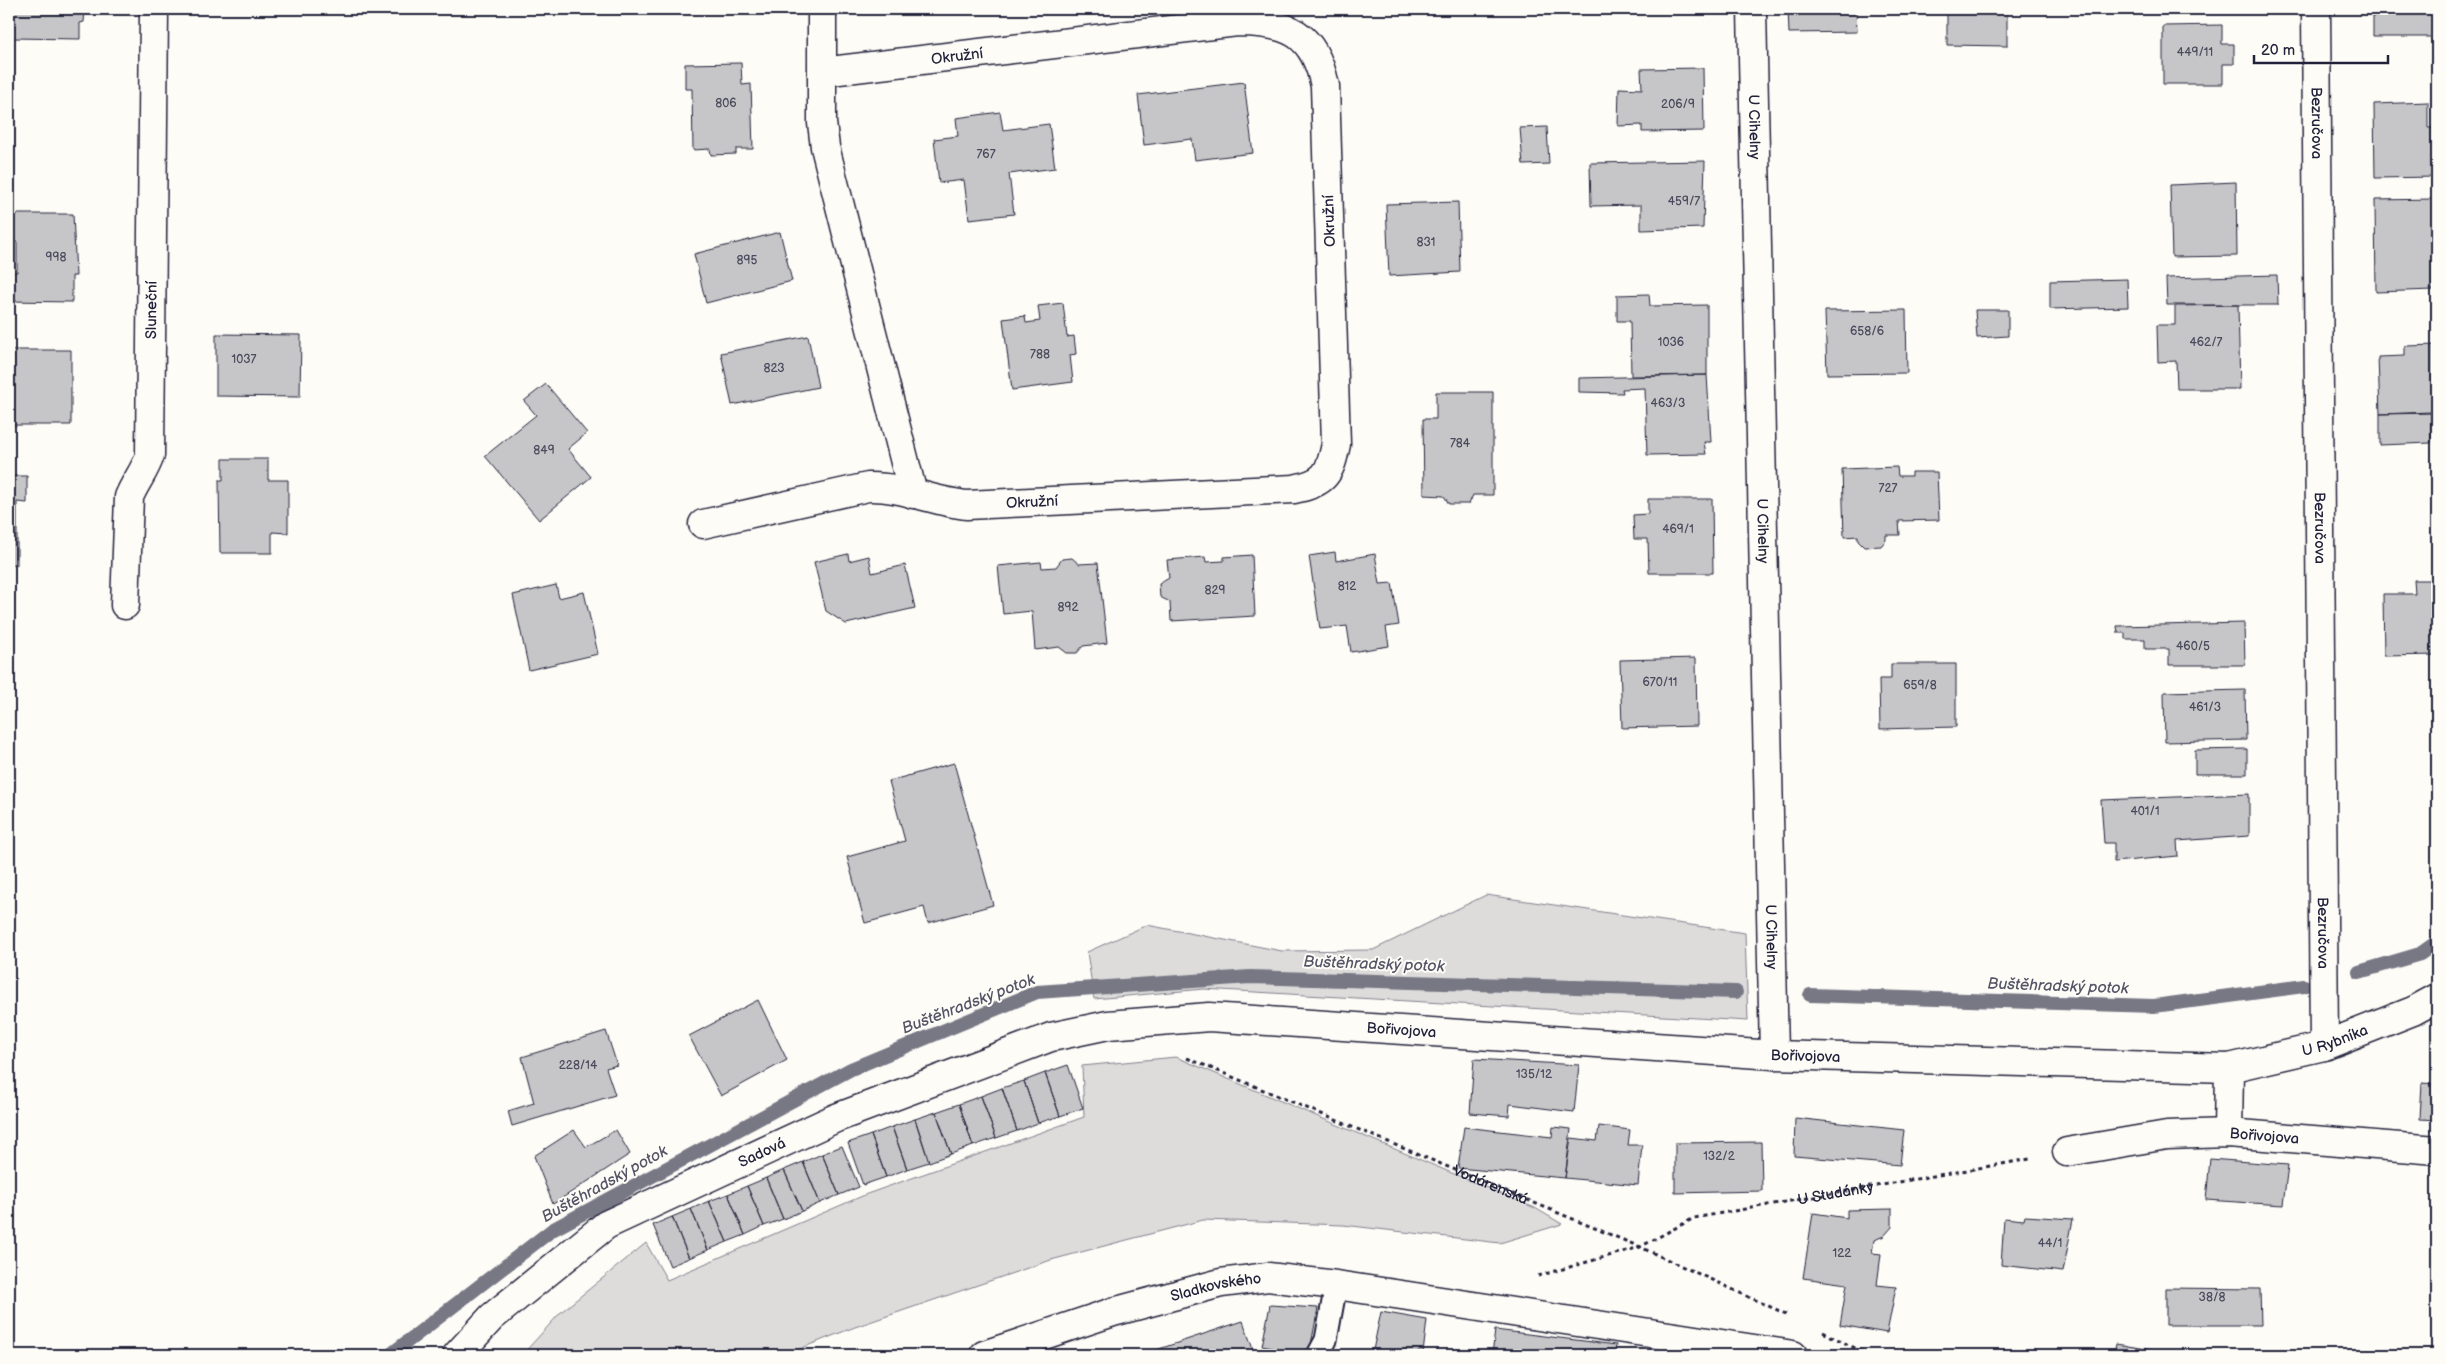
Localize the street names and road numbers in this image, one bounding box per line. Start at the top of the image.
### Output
street label: Okružní [930,44,984,69]
street label: Bezručova [2307,87,2326,159]
street label: U Cihelny [1744,94,1764,160]
street label: Okružní [1319,194,1340,247]
street label: Sluneční [142,280,162,339]
street label: Okružní [1005,492,1059,513]
street label: Bezručova [2310,492,2329,564]
street label: U Cihelny [1752,498,1773,564]
street label: Bezručova [2313,897,2332,969]
street label: U Cihelny [1761,904,1781,970]
street label: Bořivojova [1366,1019,1437,1042]
street label: U Rybníka [2300,1021,2371,1061]
street label: Bořivojova [1770,1046,1841,1067]
street label: Bořivojova [2229,1124,2300,1149]
street label: Sadová [735,1134,789,1172]
street label: Vodárenská [1450,1161,1531,1209]
street label: U Studánky [1796,1178,1875,1210]
street label: Sladkovského [1168,1269,1262,1306]

